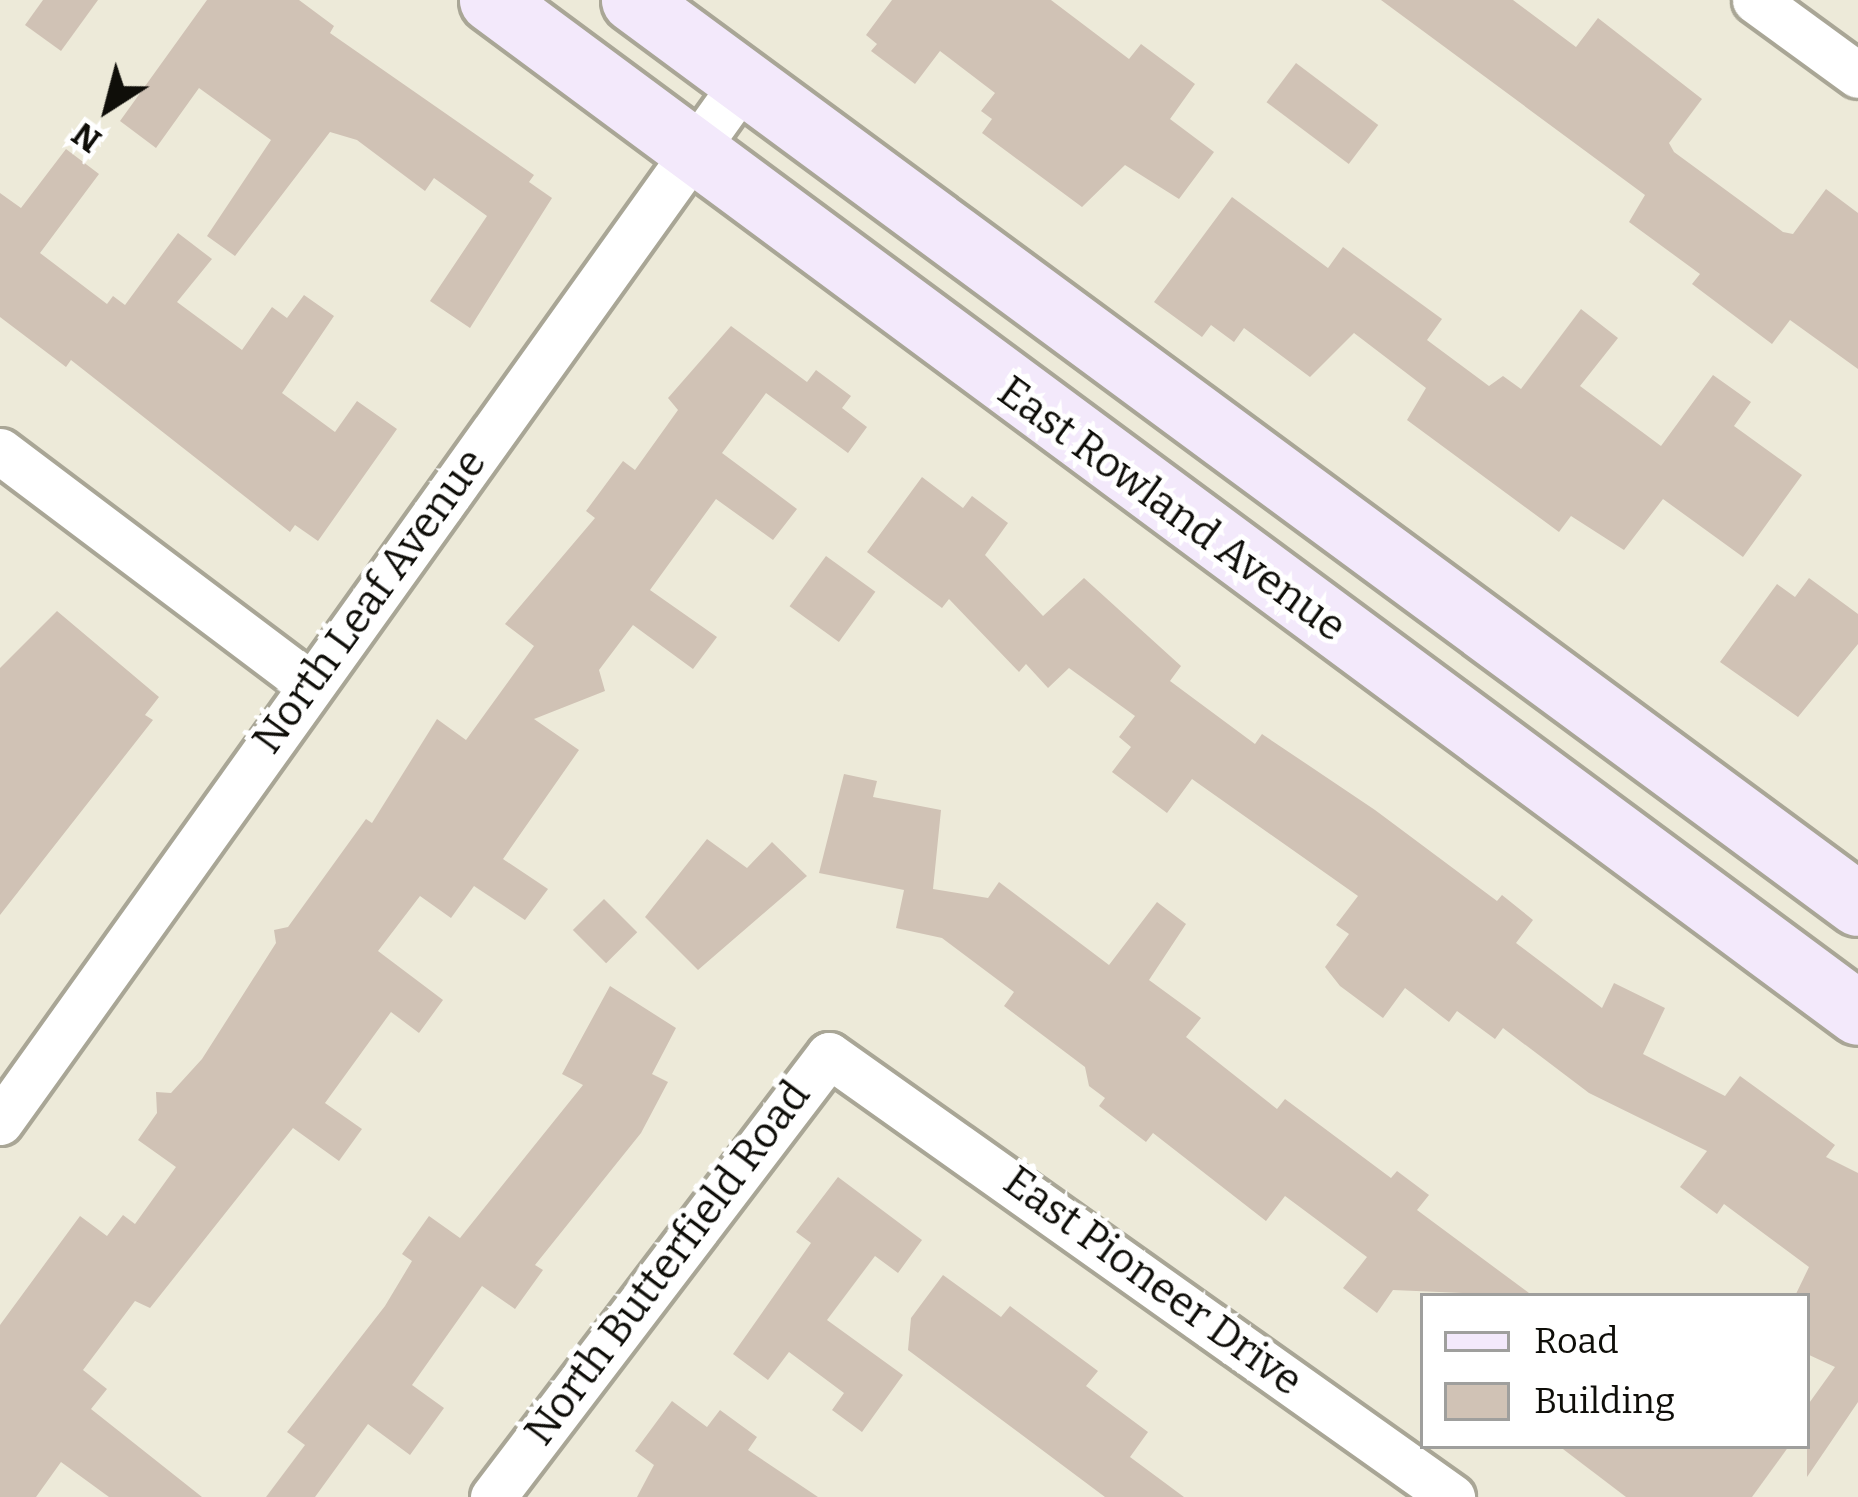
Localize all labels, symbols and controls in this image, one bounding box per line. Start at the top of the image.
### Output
north arrow [48,48,168,168]
text: N [65,113,109,161]
street label: East Rowland Avenue [988,366,1356,652]
street label: North Leaf Avenue [242,439,496,763]
street label: North Butterfield Road [514,1071,820,1455]
street label: East Pioneer Drive [994,1156,1312,1406]
legend [1420,1293,1810,1449]
text: Road [1534,1319,1619,1363]
text: Building [1534,1379,1675,1423]

